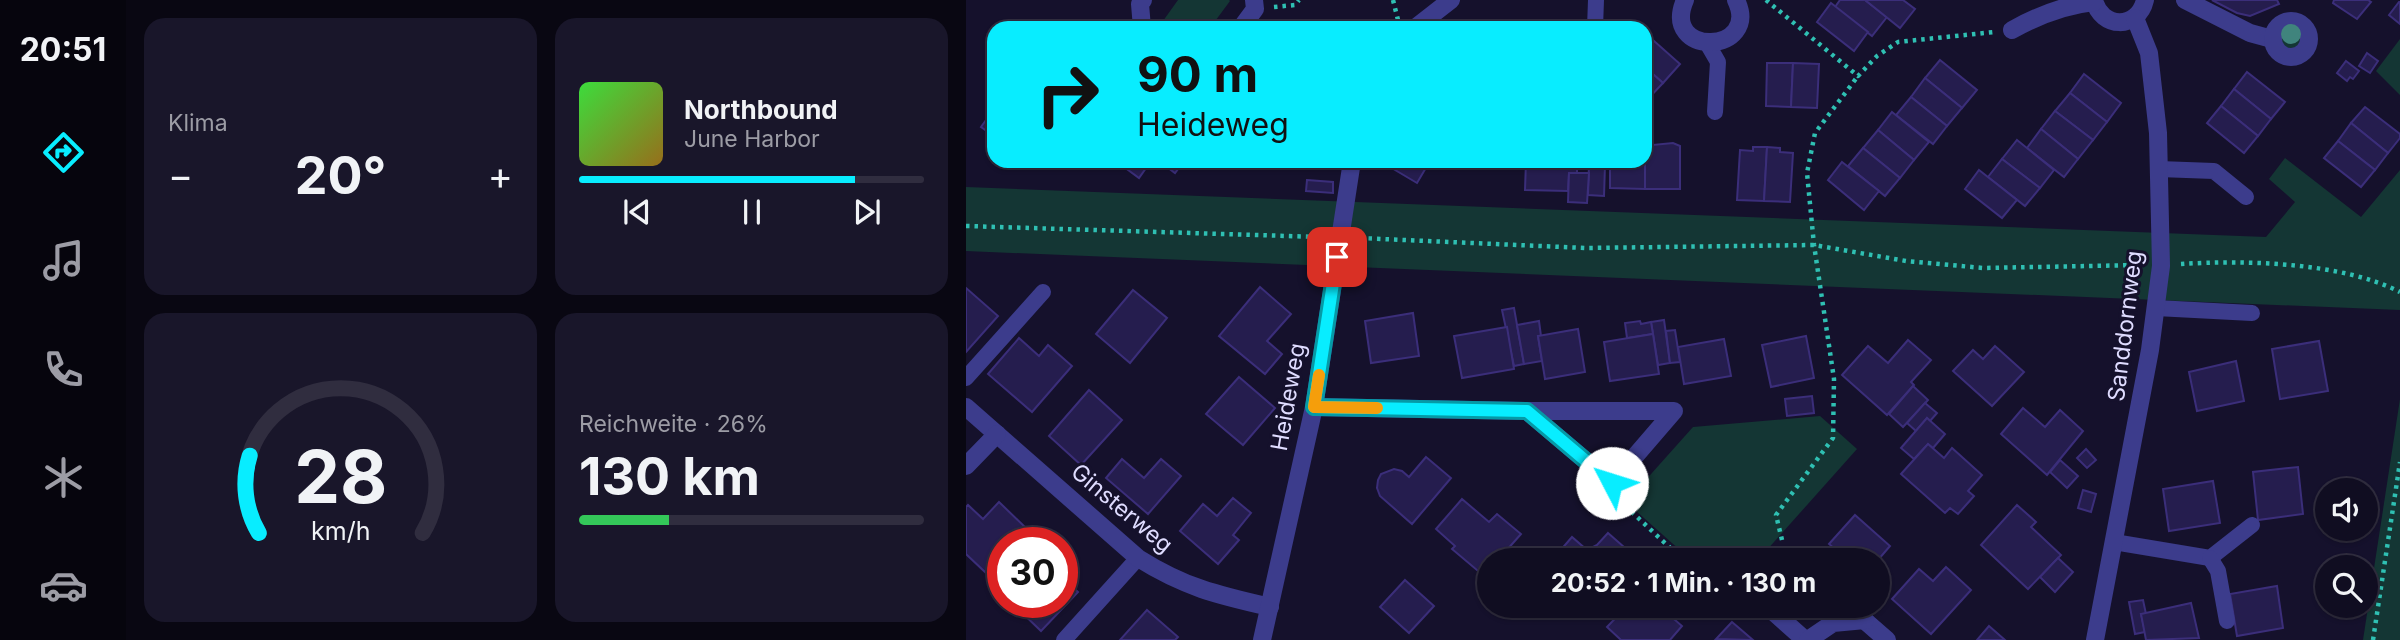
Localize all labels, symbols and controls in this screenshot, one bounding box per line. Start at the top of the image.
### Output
text: 20:51 [20,30,106,69]
text: 90 m [1137,45,1258,104]
icon: right [1022,49,1113,140]
text: Northbound [684,94,838,125]
text: Heideweg [1137,105,1289,144]
text: Klima [168,109,228,137]
text: June Harbor [684,125,820,153]
icon: directions [39,128,88,177]
text: 20° [295,144,386,207]
text: − [168,152,193,198]
text: + [488,152,513,198]
icon: previous [618,193,656,231]
icon: pause [733,193,771,231]
icon: next [848,193,886,231]
pin [1307,227,1367,287]
icon: music [39,236,88,285]
icon: arrive [1318,238,1356,276]
street label: Sanddornweg [2102,249,2148,403]
street label: Heideweg [1265,341,1311,453]
icon: phone [39,345,88,394]
text: Reichweite · 26% [579,410,768,438]
text: 28 [294,433,387,522]
text: 130 km [579,445,760,508]
position arrow [1575,446,1649,520]
icon: climate [39,453,88,502]
street label: Ginsterweg [1066,457,1178,559]
map controls [2315,478,2378,618]
button: sound [2315,478,2378,541]
text: km/h [311,516,370,546]
speed limit sign: 30 [987,527,1078,618]
button: search [2315,555,2378,618]
icon: car [39,561,88,610]
text: 20:52 · 1 Min. · 130 m [1551,567,1816,598]

